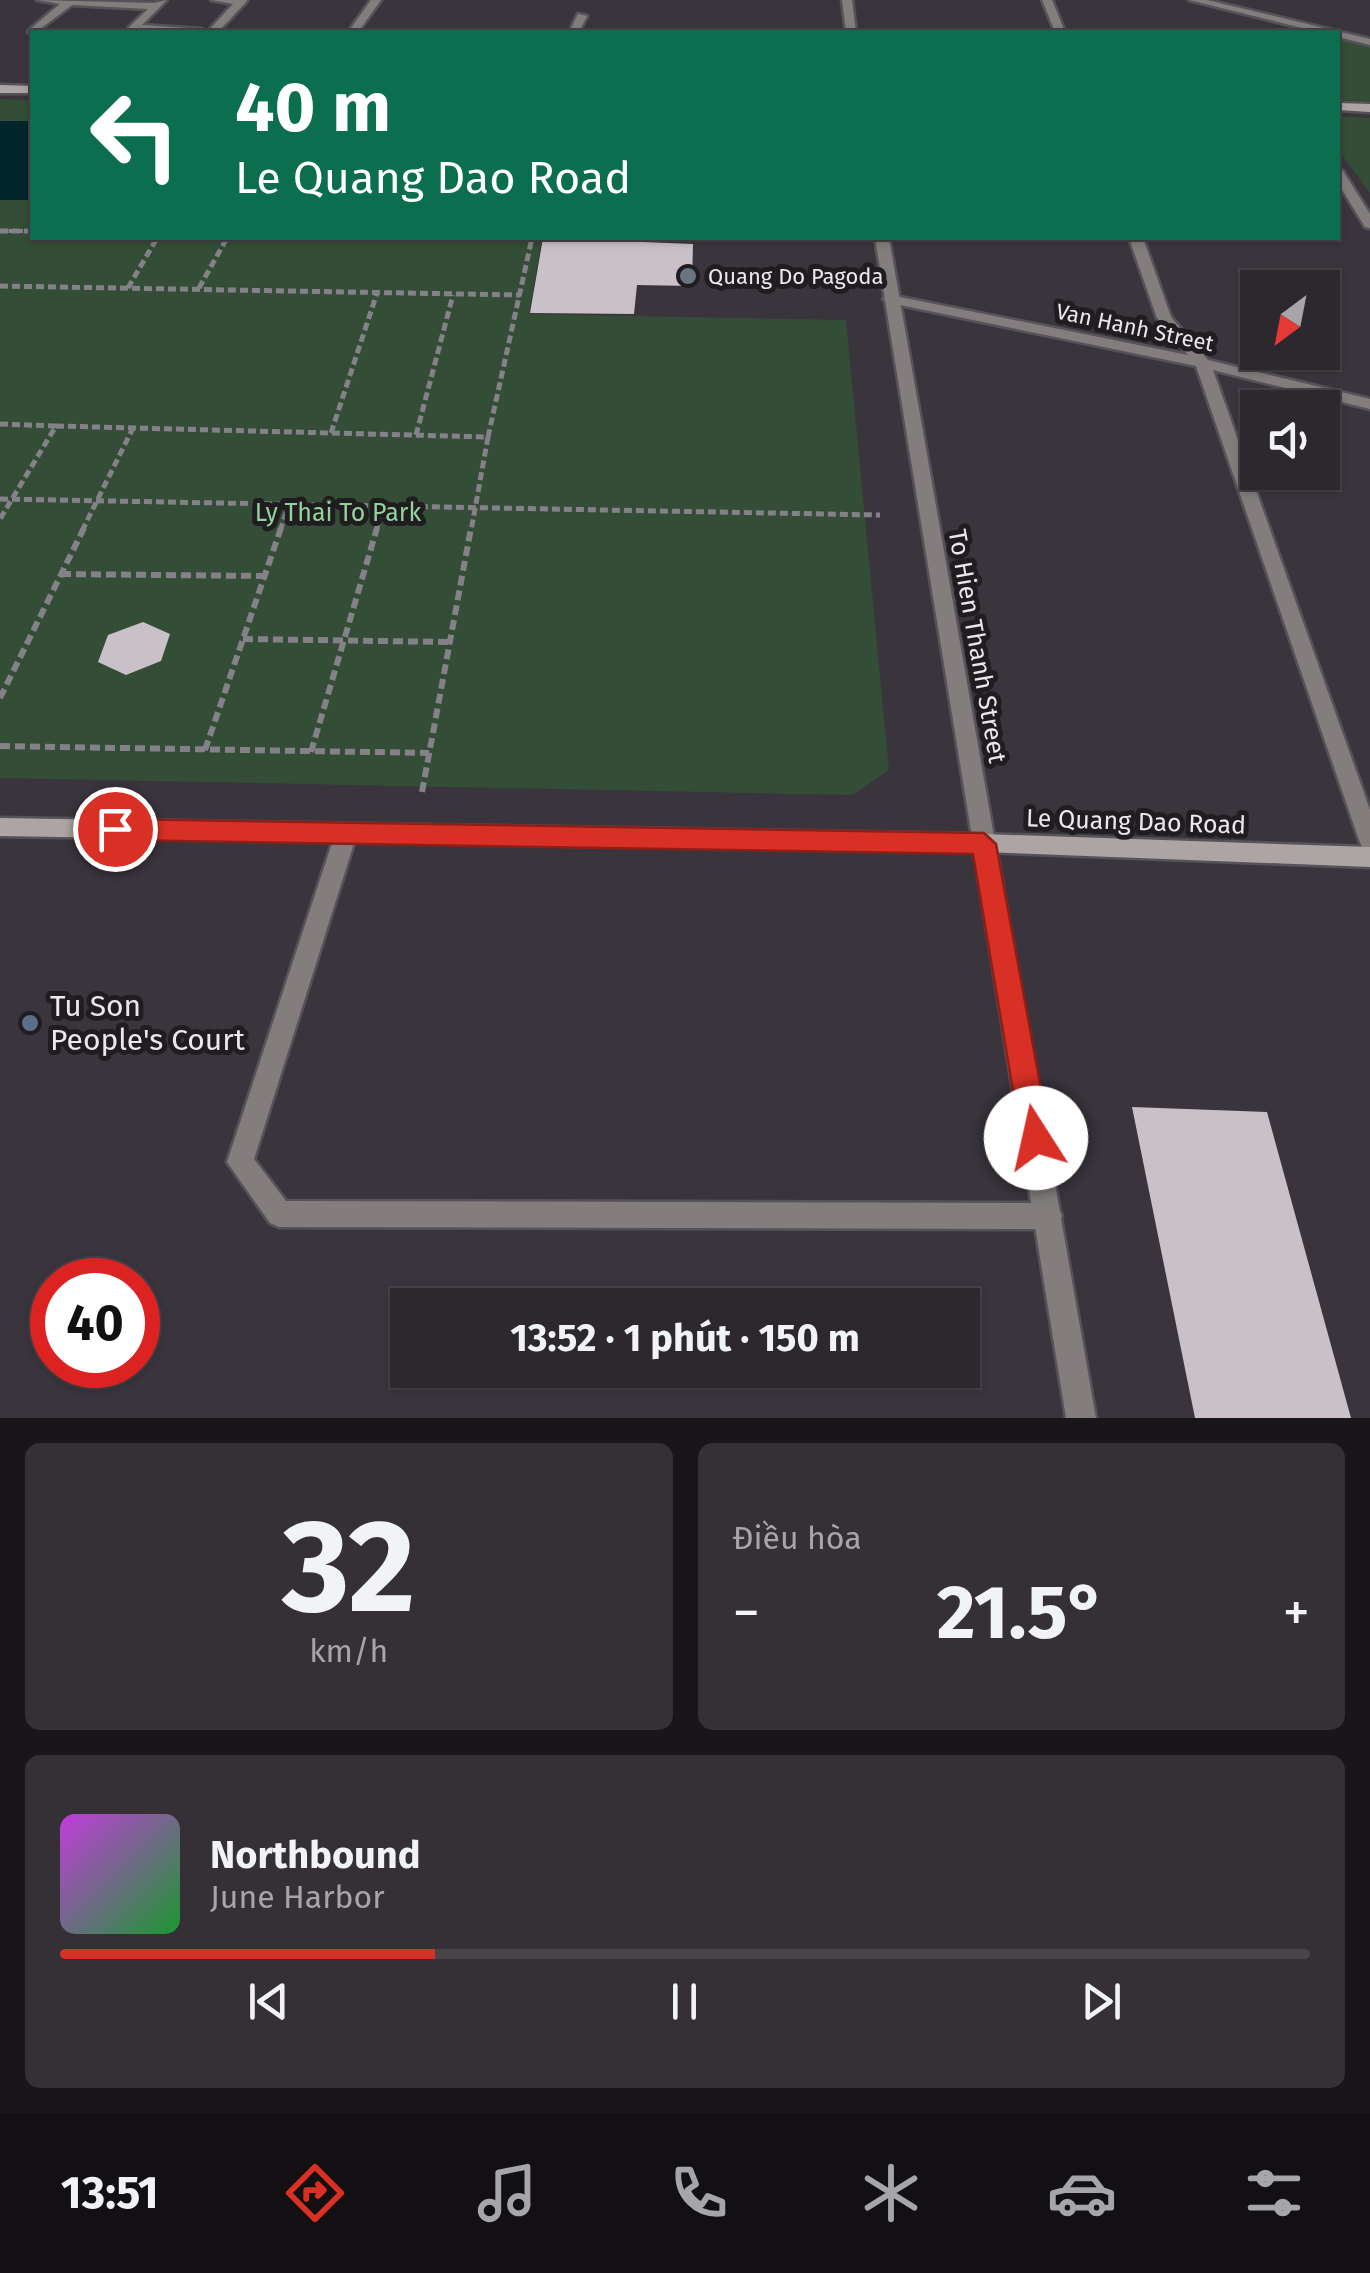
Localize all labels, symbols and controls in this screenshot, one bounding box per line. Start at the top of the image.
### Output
text: 40 m [235,66,391,150]
icon: left [70,70,200,200]
text: Le Quang Dao Road [235,151,631,205]
place label: Quang Do Pagoda [708,263,883,290]
marker: Quang Do Pagoda [677,265,699,287]
north arrow [1240,270,1340,370]
map controls [1240,270,1340,490]
street label: Van Hanh Street [1054,298,1216,357]
button: sound [1240,390,1340,490]
park label: Ly Thai To Park [255,498,421,528]
street label: To Hien Thanh Street [942,527,1013,766]
pin [73,787,158,872]
icon: arrive [88,802,143,857]
street label: Le Quang Dao Road [1025,803,1246,841]
place label: Tu Son People's Court [50,988,245,1058]
marker: Tu Son People's Court [19,1012,41,1034]
position arrow [984,1086,1088,1190]
speed limit sign: 40 [30,1258,160,1388]
text: 13:52 · 1 phút · 150 m [510,1315,860,1361]
text: 32 [282,1489,416,1645]
text: Điều hòa [733,1519,862,1557]
text: 21.5° [937,1568,1106,1658]
text: − [733,1580,760,1646]
text: + [1283,1580,1310,1646]
text: km/h [309,1632,388,1670]
text: Northbound [210,1832,421,1878]
text: June Harbor [210,1878,385,1916]
icon: previous [241,1974,296,2029]
icon: pause [657,1974,712,2029]
icon: next [1074,1974,1129,2029]
icon: directions [280,2158,350,2228]
icon: music [472,2158,542,2228]
icon: phone [664,2158,734,2228]
icon: climate [856,2158,926,2228]
icon: car [1047,2158,1117,2228]
icon: filters [1239,2158,1309,2228]
text: 13:51 [61,2166,159,2220]

